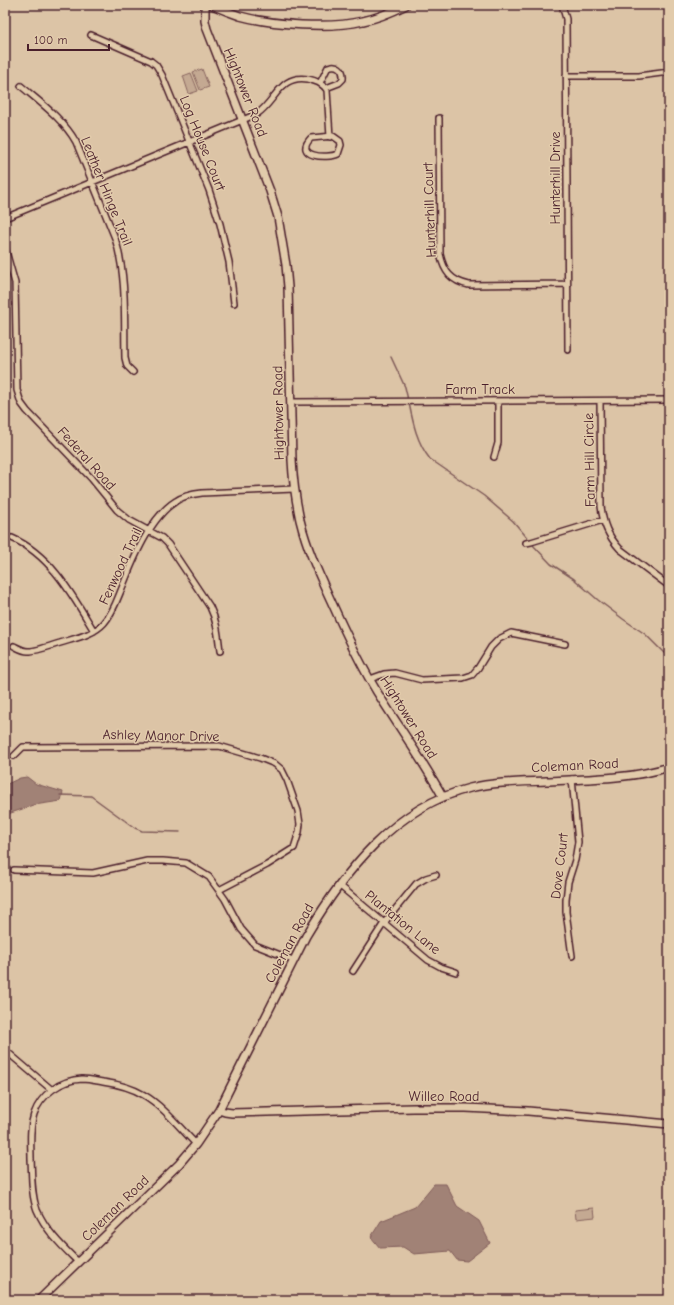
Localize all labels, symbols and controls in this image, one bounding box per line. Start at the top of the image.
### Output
scale bar [28,26,109,52]
text: 100 m [34,33,67,47]
street label: Hightower Road [220,45,271,139]
street label: Log House Court [176,93,230,194]
street label: Hunterhill Drive [547,132,564,224]
street label: Leather Hinge Trail [77,134,136,248]
street label: Hunterhill Court [419,161,440,258]
street label: Hightower Road [269,365,288,460]
street label: Farm Track [445,381,515,398]
street label: Farm Hill Circle [580,413,599,507]
street label: Federal Road [54,423,119,493]
street label: Fenwood Trail [95,525,146,607]
street label: Hightower Road [376,673,441,762]
street label: Ashley Manor Drive [102,726,220,745]
street label: Coleman Road [531,755,619,776]
street label: Dove Court [547,831,572,900]
street label: Plantation Lane [361,887,444,958]
street label: Coleman Road [261,901,317,986]
street label: Willeo Road [409,1088,479,1105]
street label: Coleman Road [78,1172,153,1245]

